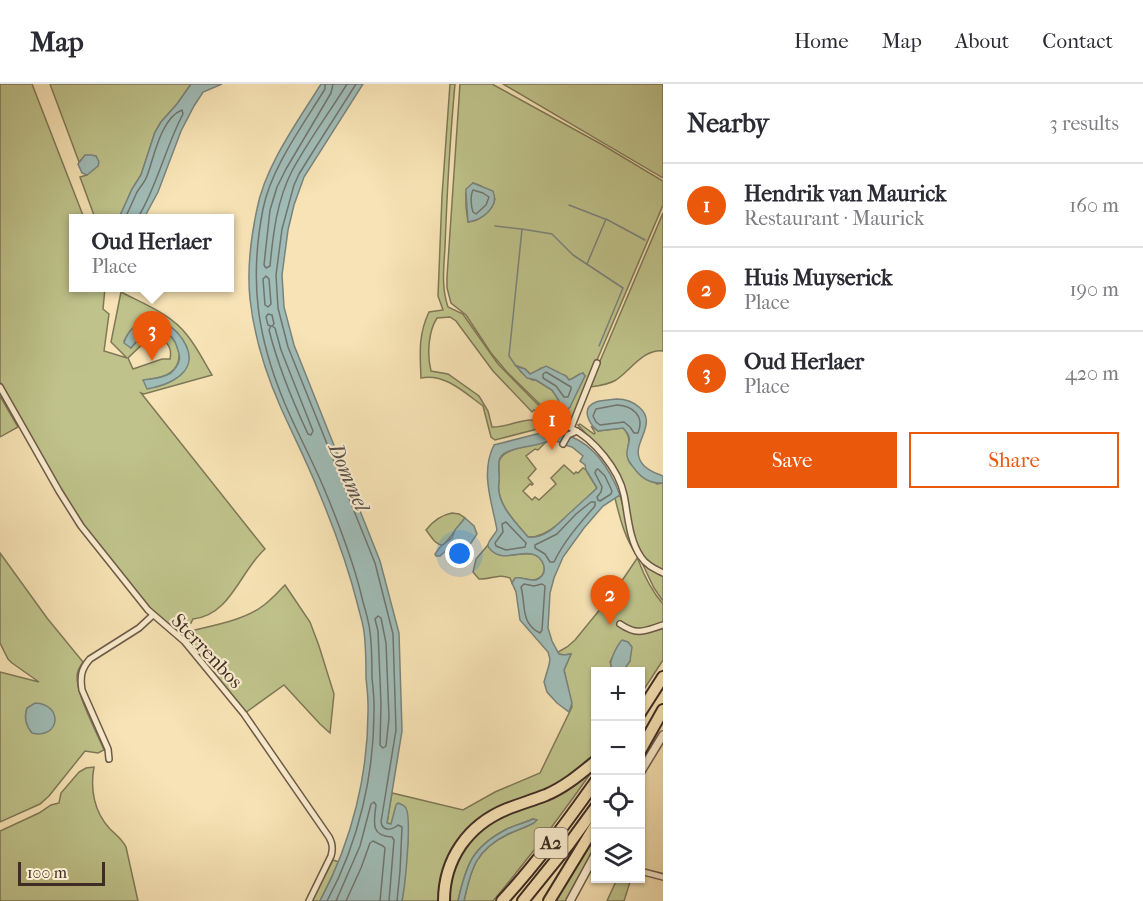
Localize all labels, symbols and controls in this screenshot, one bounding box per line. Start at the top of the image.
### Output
text: Map [30,25,84,58]
text: Home [794,29,849,53]
text: Map [882,29,922,53]
text: About [955,29,1009,53]
text: Contact [1042,29,1113,53]
text: Nearby [687,108,769,139]
text: 3 results [1050,112,1119,135]
text: Hendrik van Maurick [744,181,946,207]
text: 1 [703,194,710,217]
text: 160 m [1069,194,1119,217]
text: Restaurant · Maurick [744,207,924,230]
popup [69,214,234,292]
text: Oud Herlaer [91,229,212,255]
text: Place [91,255,137,278]
text: Huis Muyserick [744,265,892,291]
text: 2 [701,278,712,301]
text: 190 m [1069,278,1119,301]
text: Place [744,291,790,314]
pin: 3 [132,312,172,361]
text: Oud Herlaer [744,349,864,375]
text: 3 [702,362,711,385]
text: 420 m [1065,362,1119,385]
text: Place [744,375,790,398]
pin: 1 [532,400,572,450]
button: Save [687,432,897,488]
button: Share [909,432,1119,488]
water label: Dommel [323,438,375,517]
your location [445,539,474,568]
pin: 2 [590,576,630,625]
street label: Sterrenbos [167,609,247,693]
map controls [591,667,645,883]
button: + [591,667,645,721]
button: − [591,721,645,775]
button: locate [591,775,645,829]
road number: A2 [534,828,568,858]
button: layers [591,829,645,883]
scale bar [18,859,105,886]
text: 100 m [27,863,67,882]

